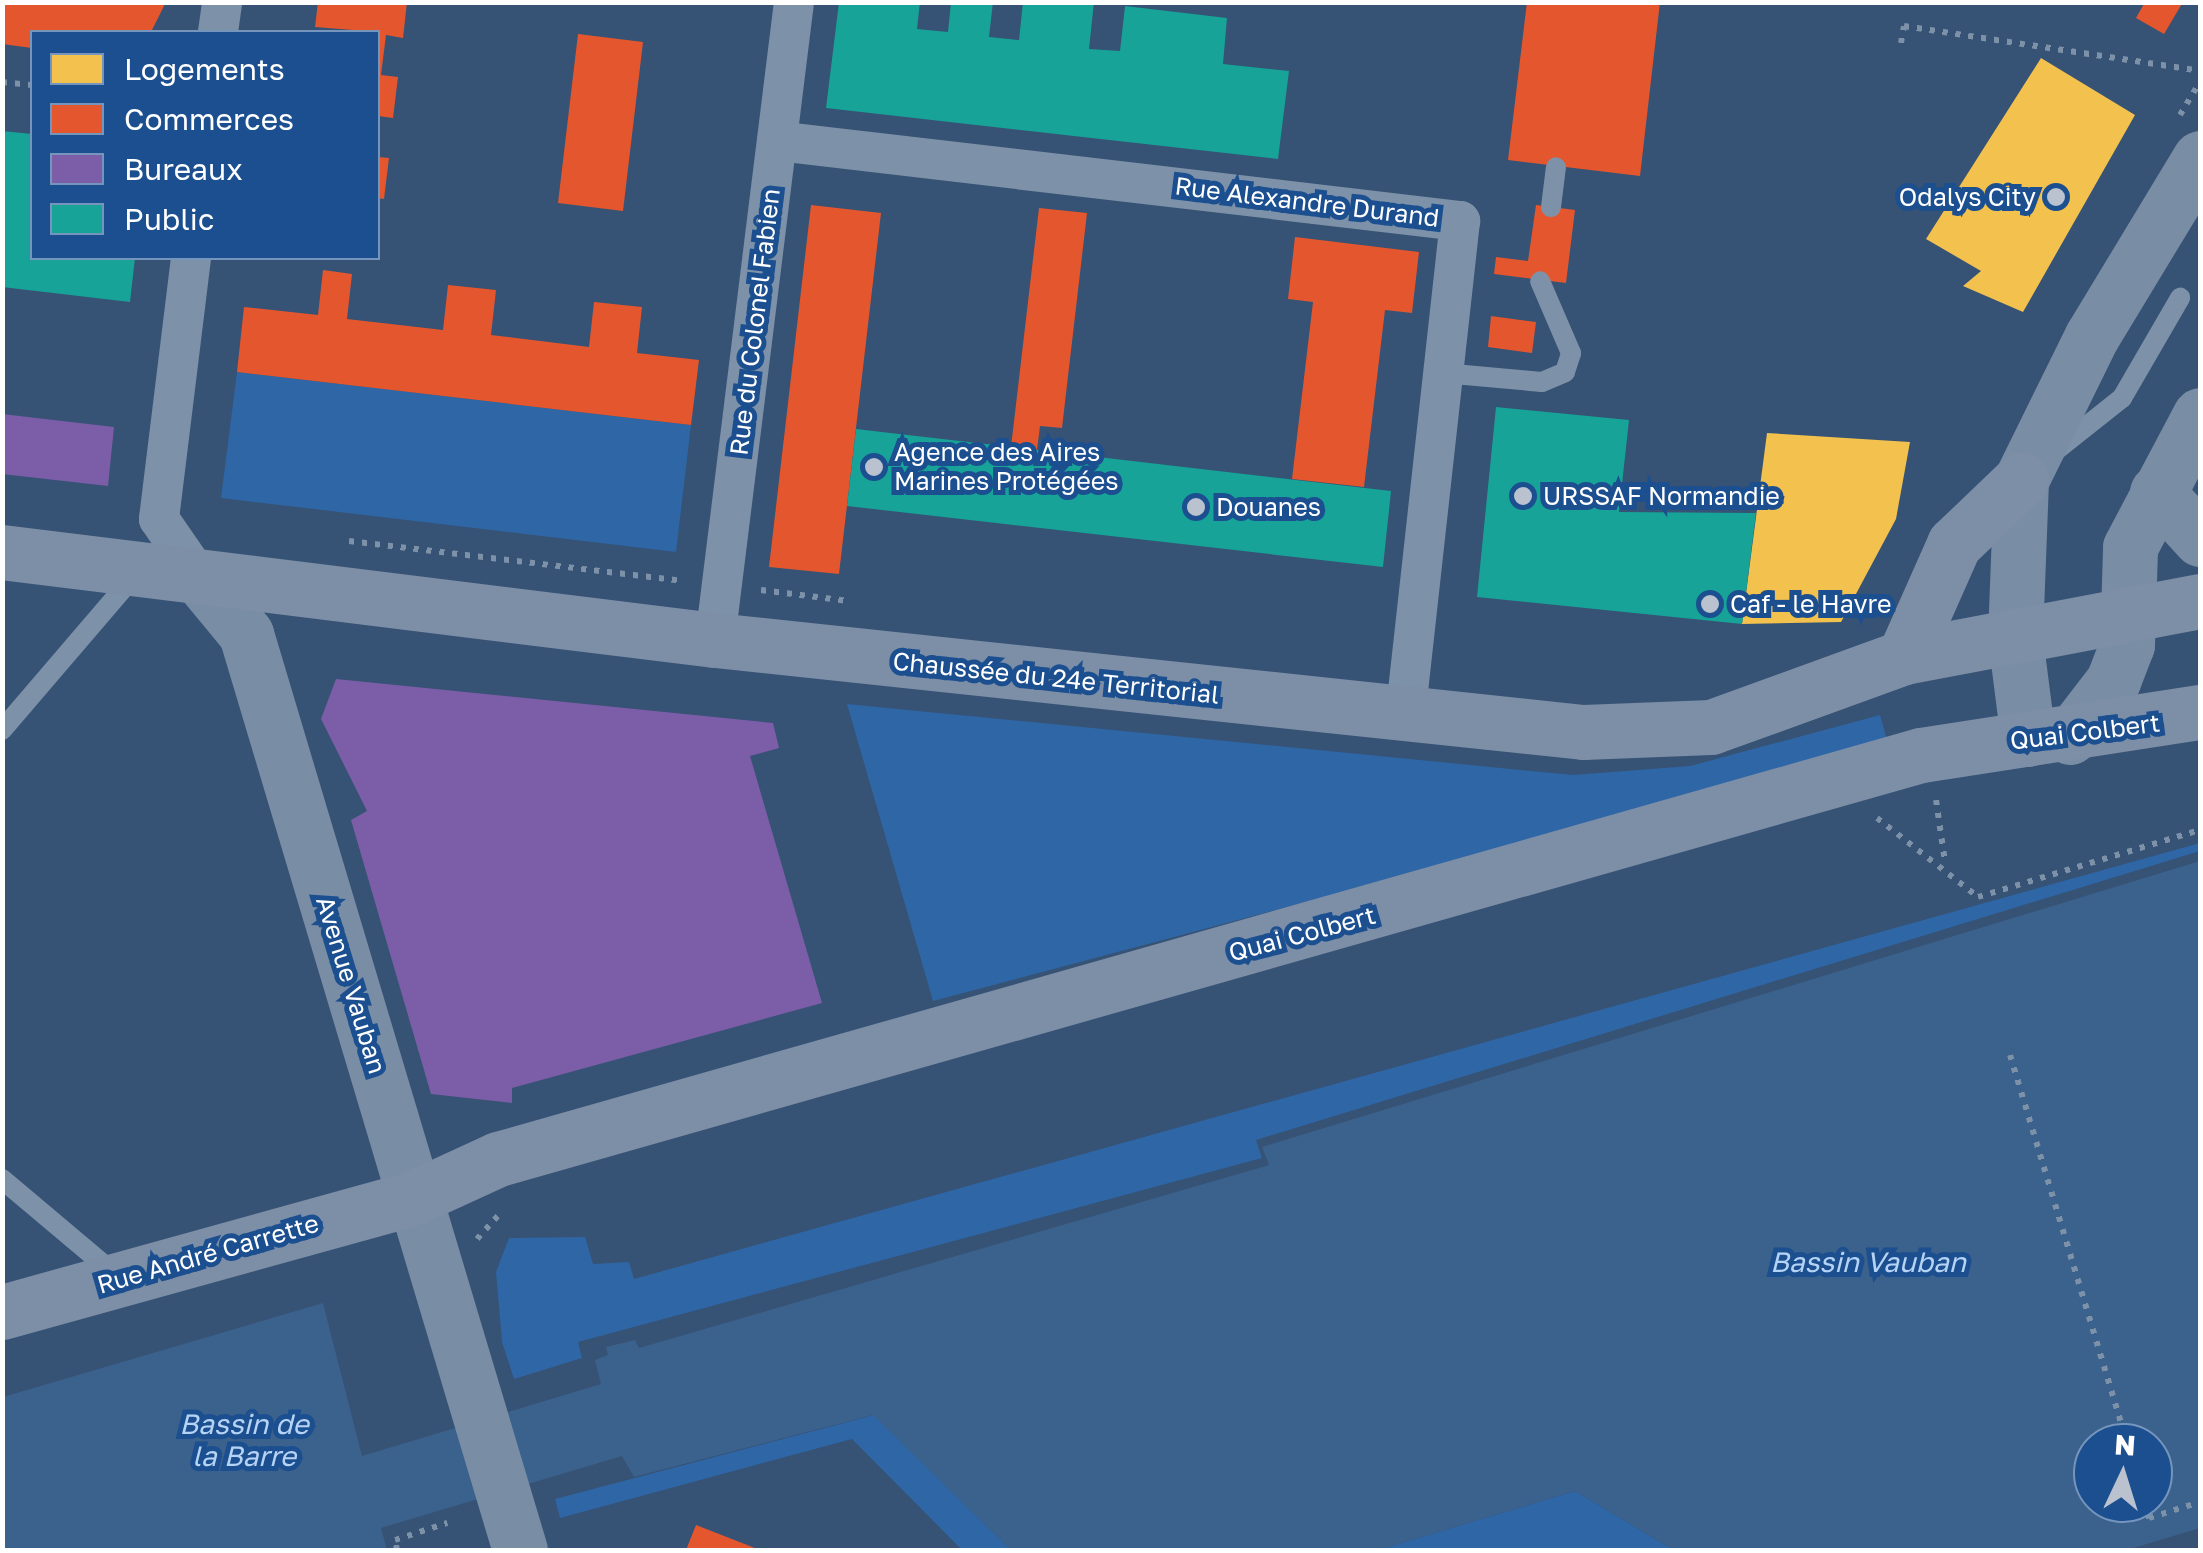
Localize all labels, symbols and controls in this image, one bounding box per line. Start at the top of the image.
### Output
legend [30,30,380,260]
text: Logements [124,51,285,87]
text: Commerces [124,101,294,137]
text: Bureaux [124,151,243,187]
street label: Rue Alexandre Durand [1173,171,1441,233]
place label: Odalys City [1899,182,2036,212]
marker: Odalys City [2045,186,2067,208]
street label: Rue du Colonel Fabien [724,187,786,457]
text: Public [124,201,214,237]
place label: Agence des Aires Marines Protégées [894,438,1118,497]
marker: Agence des Aires Marines Protégées [863,456,885,478]
place label: URSSAF Normandie [1543,481,1780,511]
marker: URSSAF Normandie [1512,485,1534,507]
place label: Douanes [1216,492,1321,522]
marker: Douanes [1185,496,1207,518]
place label: Caf - le Havre [1730,589,1891,619]
marker: Caf - le Havre [1699,593,1721,615]
street label: Chaussée du 24e Territorial [891,646,1221,710]
street label: Quai Colbert [2008,708,2162,756]
street label: Avenue Vauban [310,893,392,1077]
street label: Quai Colbert [1225,900,1379,968]
street label: Rue André Carrette [94,1208,322,1300]
water label: Bassin Vauban [1770,1245,1966,1279]
water label: Bassin de la Barre [179,1407,309,1473]
north arrow [2073,1423,2173,1523]
text: N [2113,1427,2137,1462]

